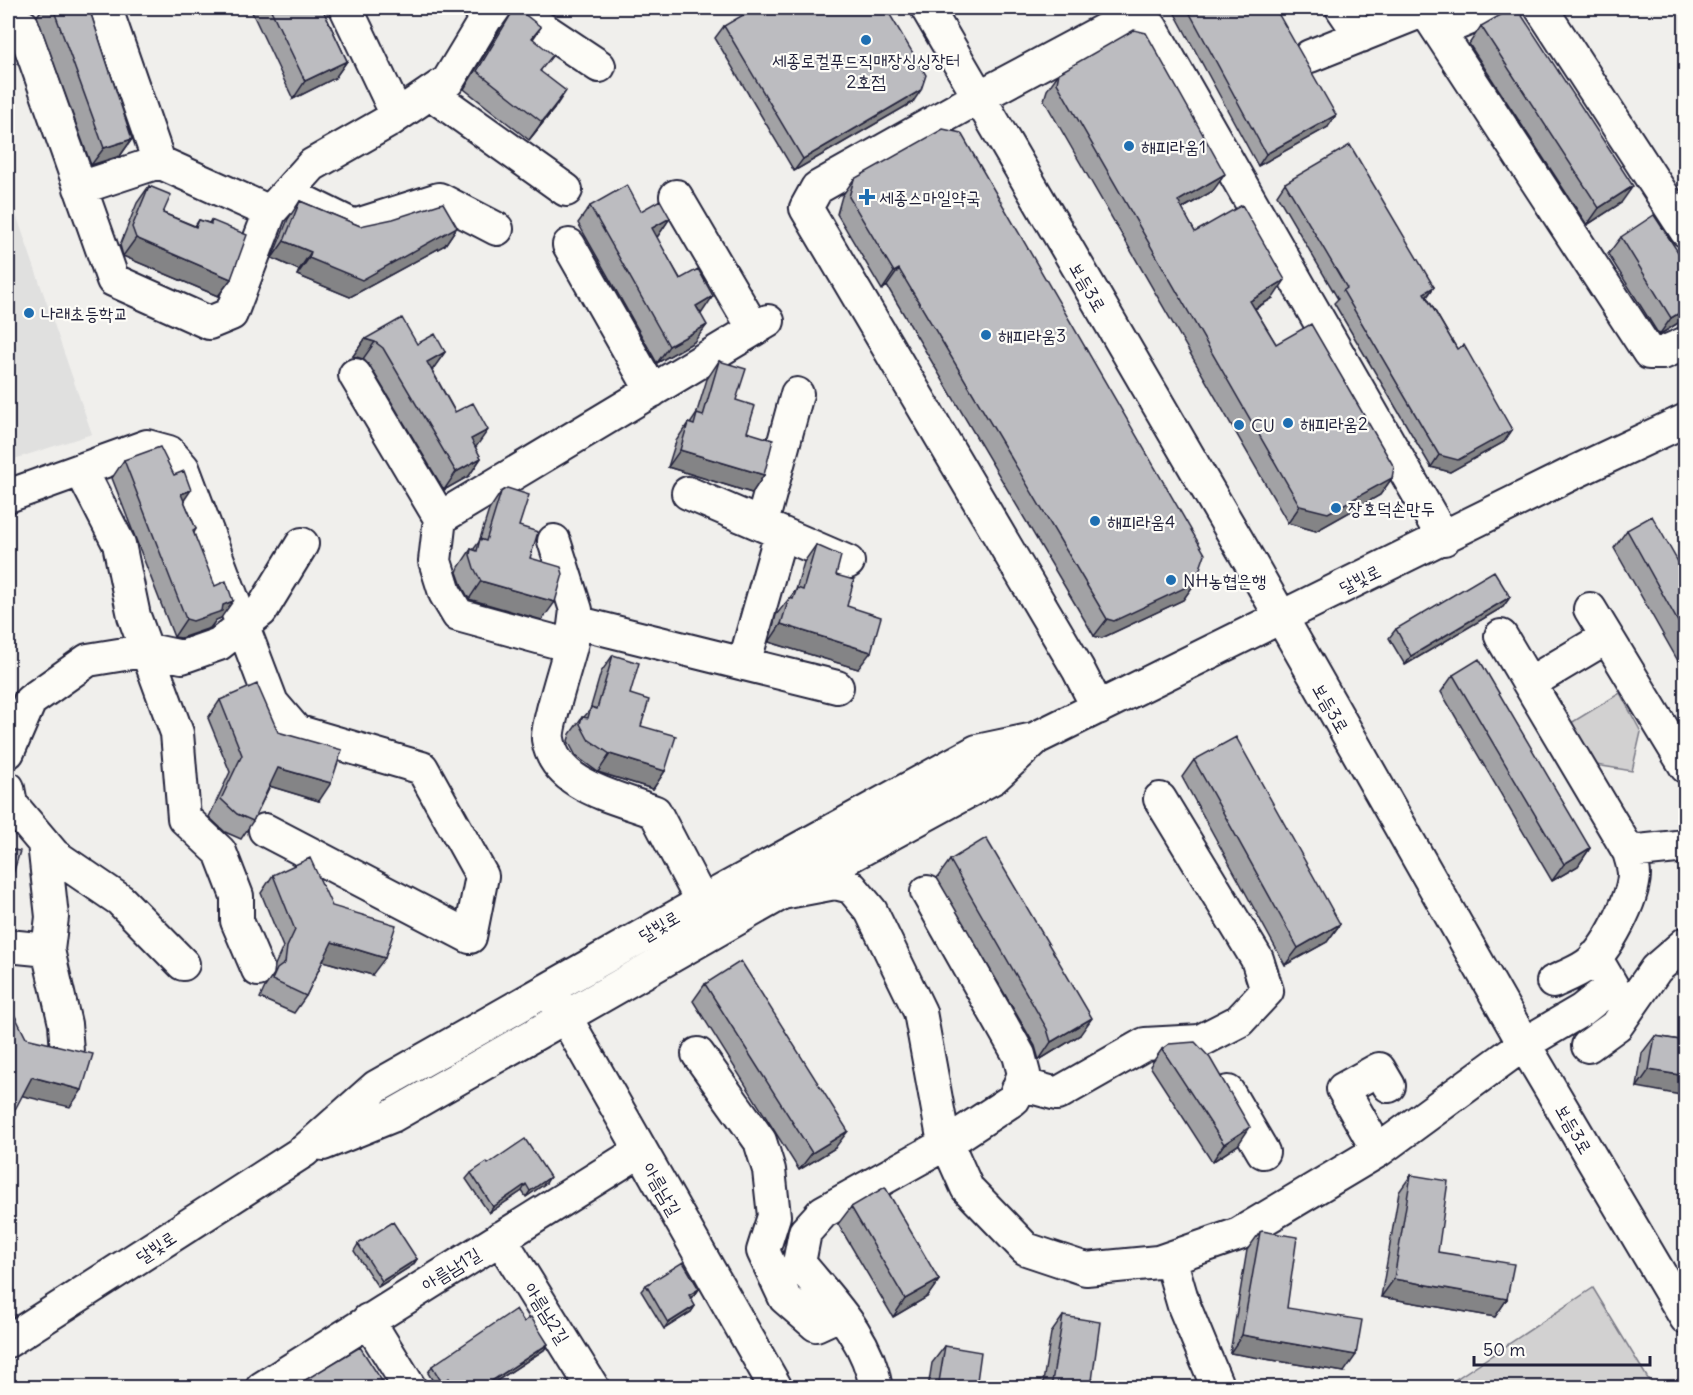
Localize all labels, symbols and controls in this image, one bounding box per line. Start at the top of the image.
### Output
marker: 세종로컬푸드직매장싱싱장터 2호점 [859,33,873,47]
place label: 세종로컬푸드직매장싱싱장터 2호점 [772,49,960,93]
place label: 해피라움1 [1141,135,1206,158]
marker: 해피라움1 [1122,139,1136,153]
place label: 세종스마일약국 [879,186,980,209]
marker: 세종스마일약국 [860,190,874,204]
street label: 보듬3로 [1065,258,1111,316]
place label: 나래초등학교 [41,302,128,325]
marker: 나래초등학교 [22,306,36,320]
place label: 해피라움3 [998,324,1066,347]
marker: 해피라움3 [979,328,993,342]
place label: 해피라움2 [1300,412,1368,435]
place label: CU [1251,414,1275,437]
marker: 해피라움2 [1281,416,1295,430]
marker: CU [1232,418,1246,432]
place label: 장호덕손만두 [1348,497,1435,520]
marker: 장호덕손만두 [1329,501,1343,515]
place label: 해피라움4 [1107,510,1175,533]
marker: 해피라움4 [1088,514,1102,528]
street label: 달빛로 [1335,559,1385,599]
place label: NH농협은행 [1183,569,1266,592]
marker: NH농협은행 [1164,573,1178,587]
street label: 보듬3로 [1308,679,1354,737]
street label: 달빛로 [634,905,684,947]
street label: 보듬3로 [1551,1100,1597,1158]
street label: 아름남길 [638,1158,687,1220]
street label: 달빛로 [132,1226,180,1268]
street label: 아름남1길 [417,1242,485,1296]
street label: 아름남2길 [519,1278,575,1348]
scale bar [1474,1329,1650,1367]
text: 50 m [1483,1338,1525,1361]

